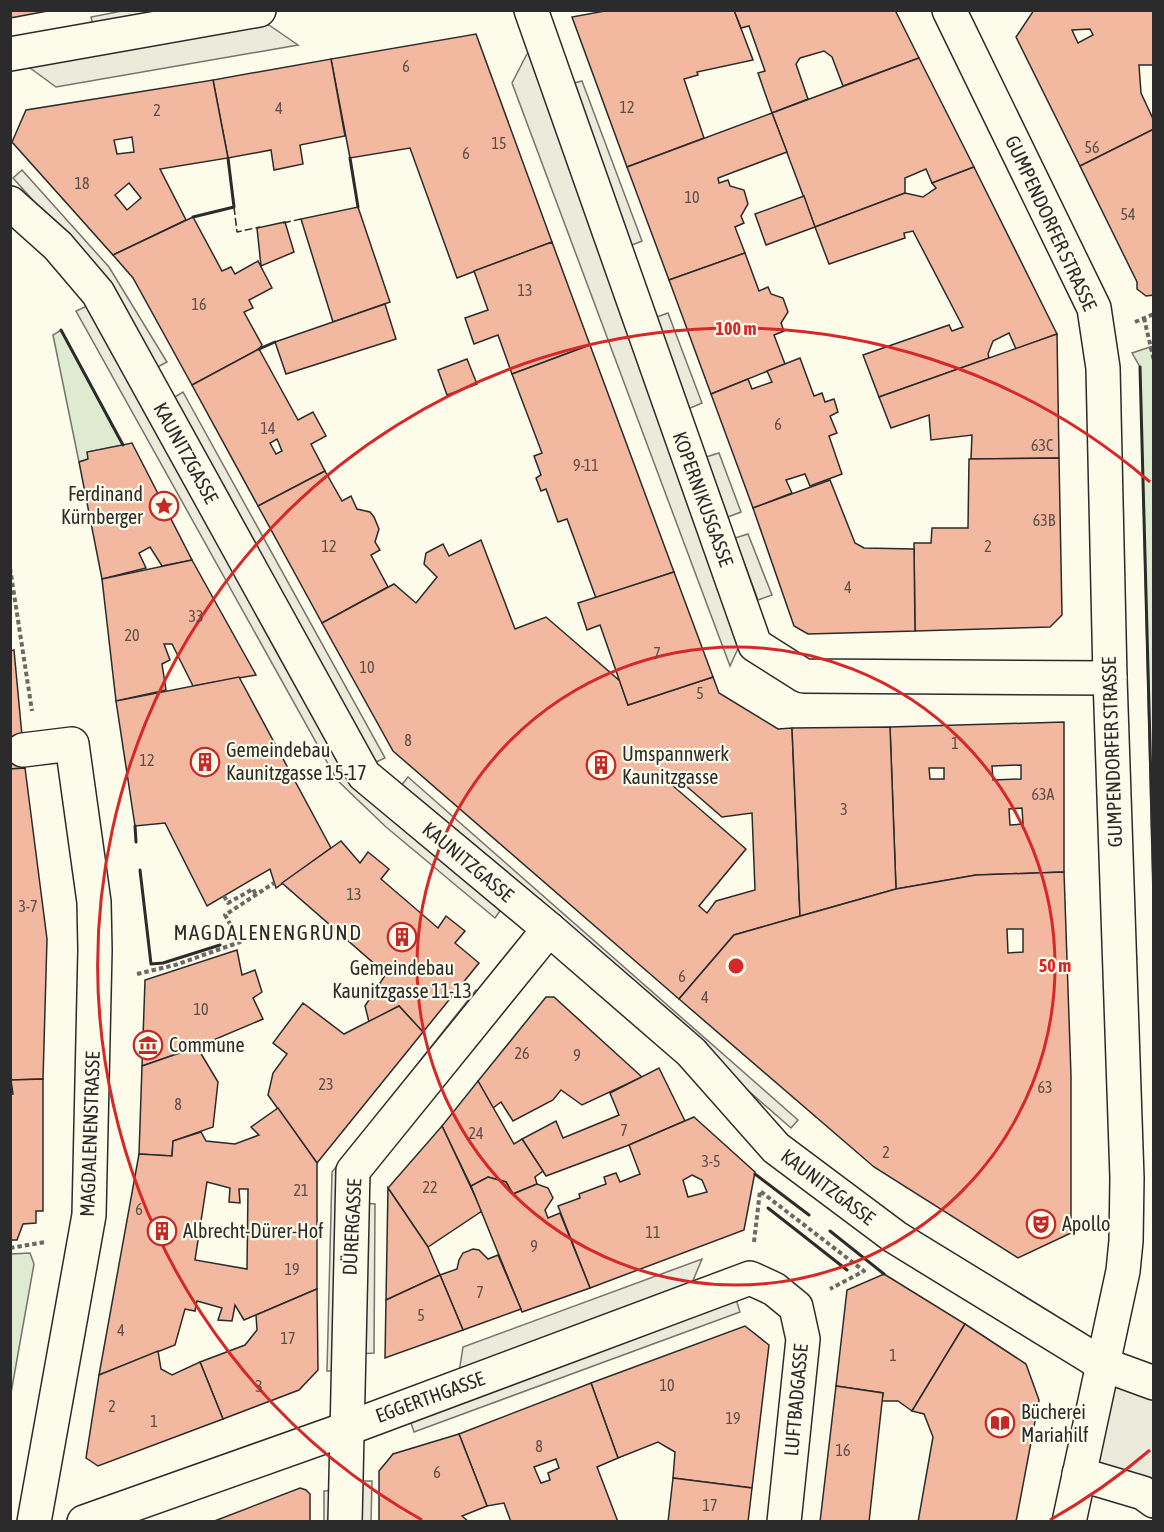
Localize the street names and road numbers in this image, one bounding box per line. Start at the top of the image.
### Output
street label: GUMPENDORFER STRASSE [1001,132,1102,314]
street label: KAUNITZGASSE [149,398,224,508]
street label: KOPERNIKUSGASSE [668,428,739,570]
street label: GUMPENDORFER STRASSE [1097,656,1126,848]
street label: KAUNITZGASSE [418,817,519,907]
street label: MAGDALENENSTRASSE [75,1050,104,1217]
street label: KAUNITZGASSE [777,1144,880,1230]
street label: DÜRERGASSE [337,1177,366,1276]
street label: LUFTBADGASSE [779,1342,812,1457]
street label: EGGERTHGASSE [372,1366,488,1427]

